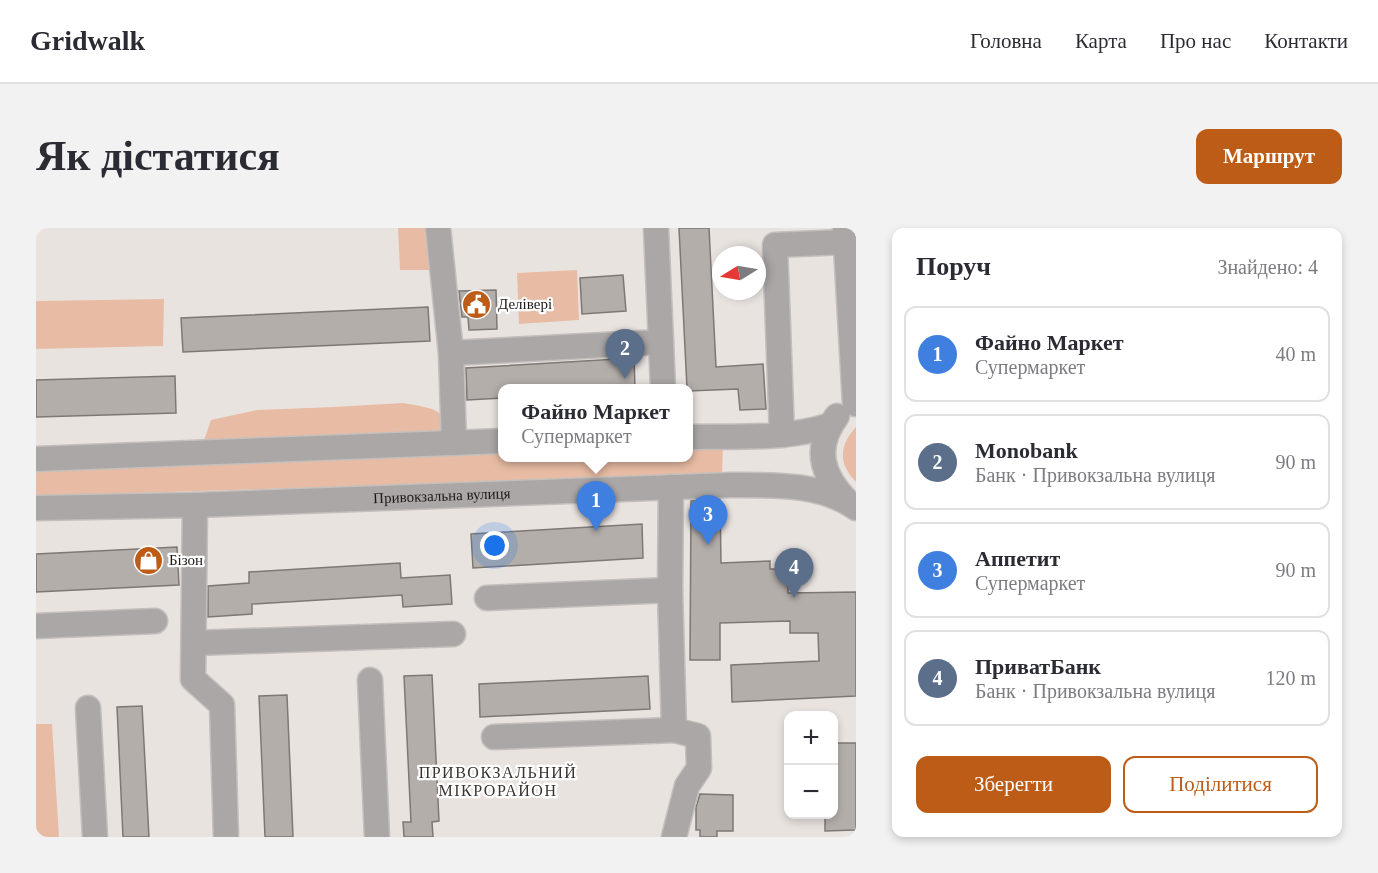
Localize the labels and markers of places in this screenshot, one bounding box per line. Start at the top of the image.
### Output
public building icon: Делівері [461,288,493,320]
place label: Делівері [498,296,552,312]
pin: 2 [606,330,644,379]
pin: 1 [576,482,616,531]
pin: 3 [688,496,728,545]
shop icon: Бізон [132,544,164,576]
pin: 4 [774,548,813,598]
place label: Бізон [169,552,203,568]

